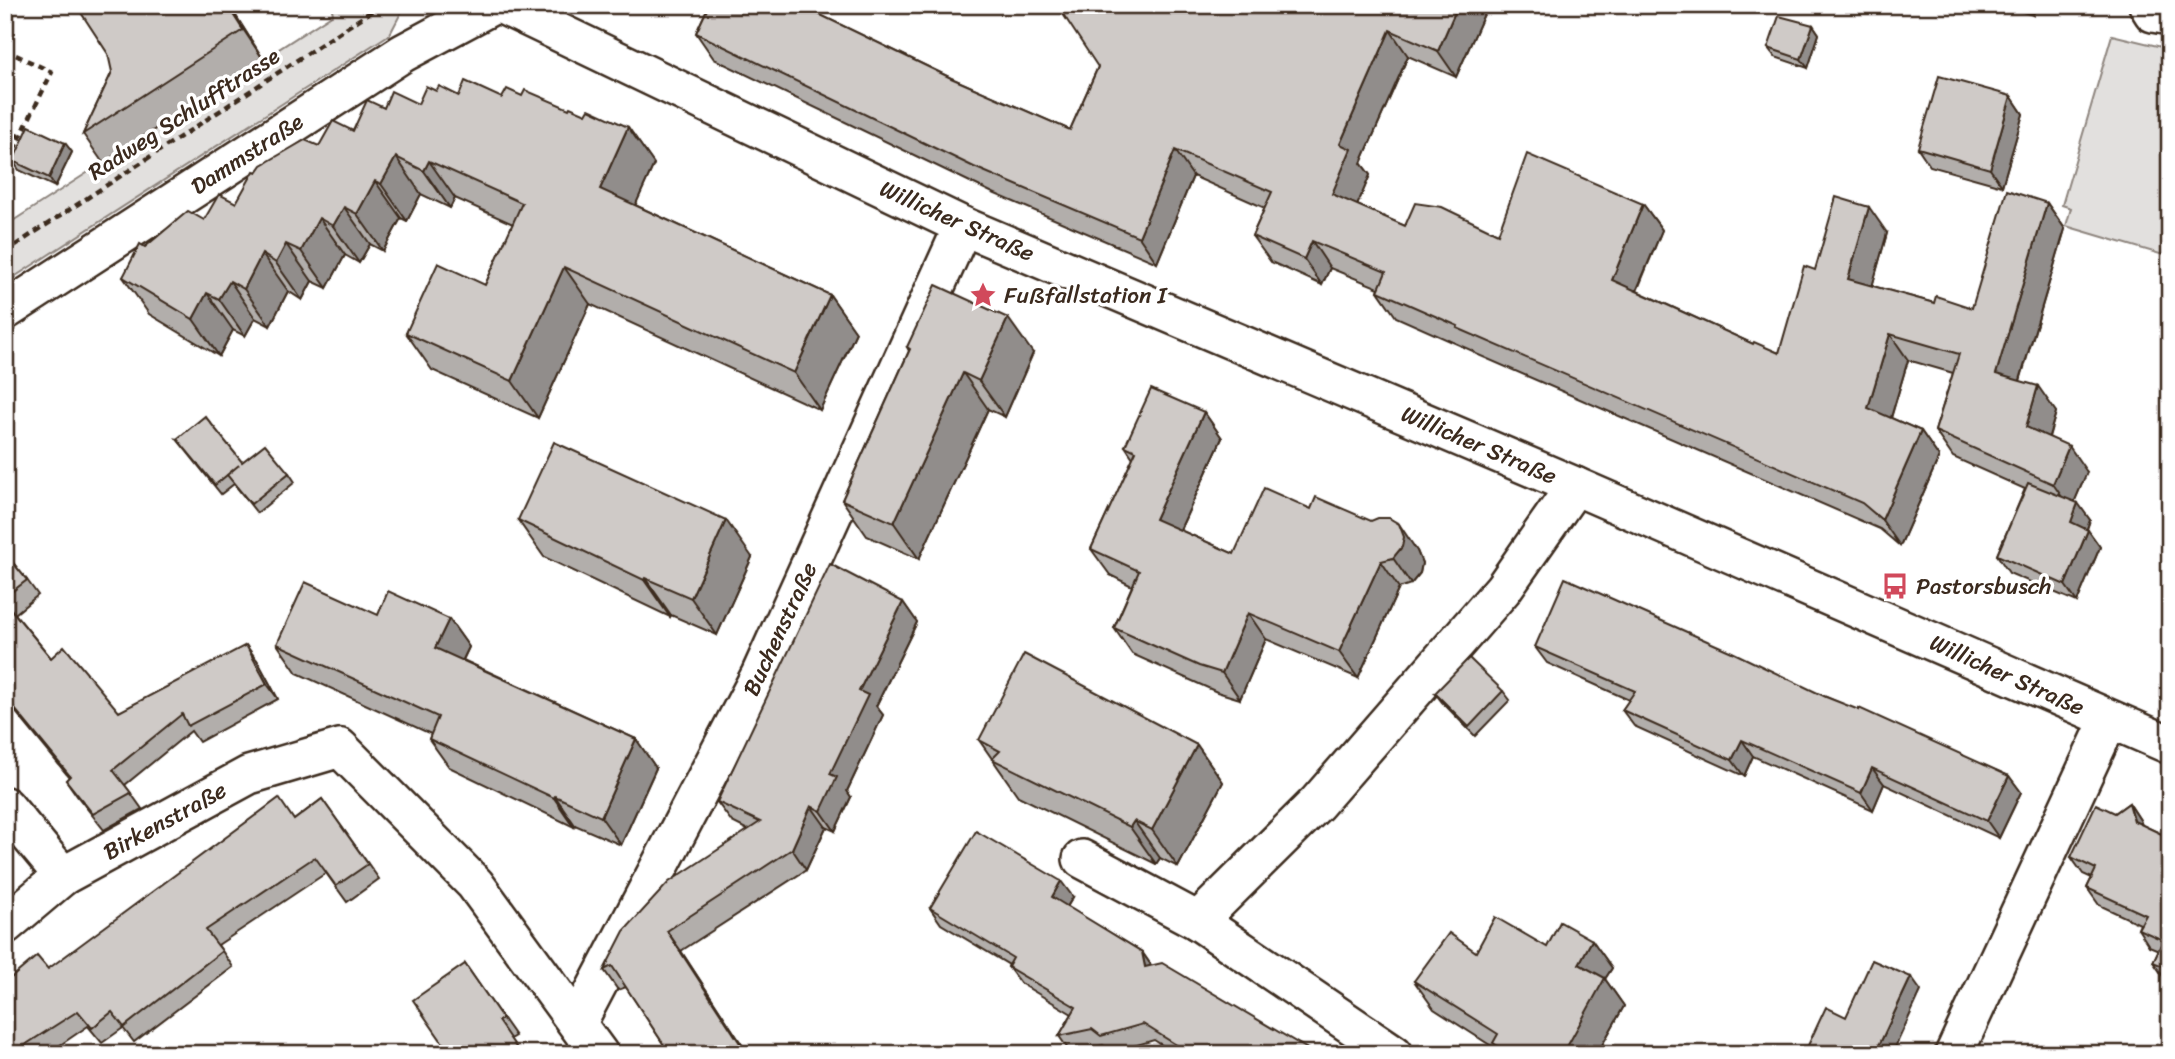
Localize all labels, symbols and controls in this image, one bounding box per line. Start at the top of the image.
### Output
street label: Radweg Schlufftrasse [80,36,288,192]
street label: Dammstraße [182,102,312,206]
street label: Willicher Straße [873,169,1041,274]
place label: Fußfallstation I [1004,275,1168,316]
place icon: Fußfallstation I [968,280,998,310]
street label: Willicher Straße [1395,394,1564,496]
street label: Buchenstraße [731,555,829,703]
place label: Pastorsbusch [1916,566,2051,607]
bus stop icon: Pastorsbusch [1880,571,1910,601]
street label: Willicher Straße [1923,623,2091,728]
street label: Birkenstraße [96,770,235,872]

